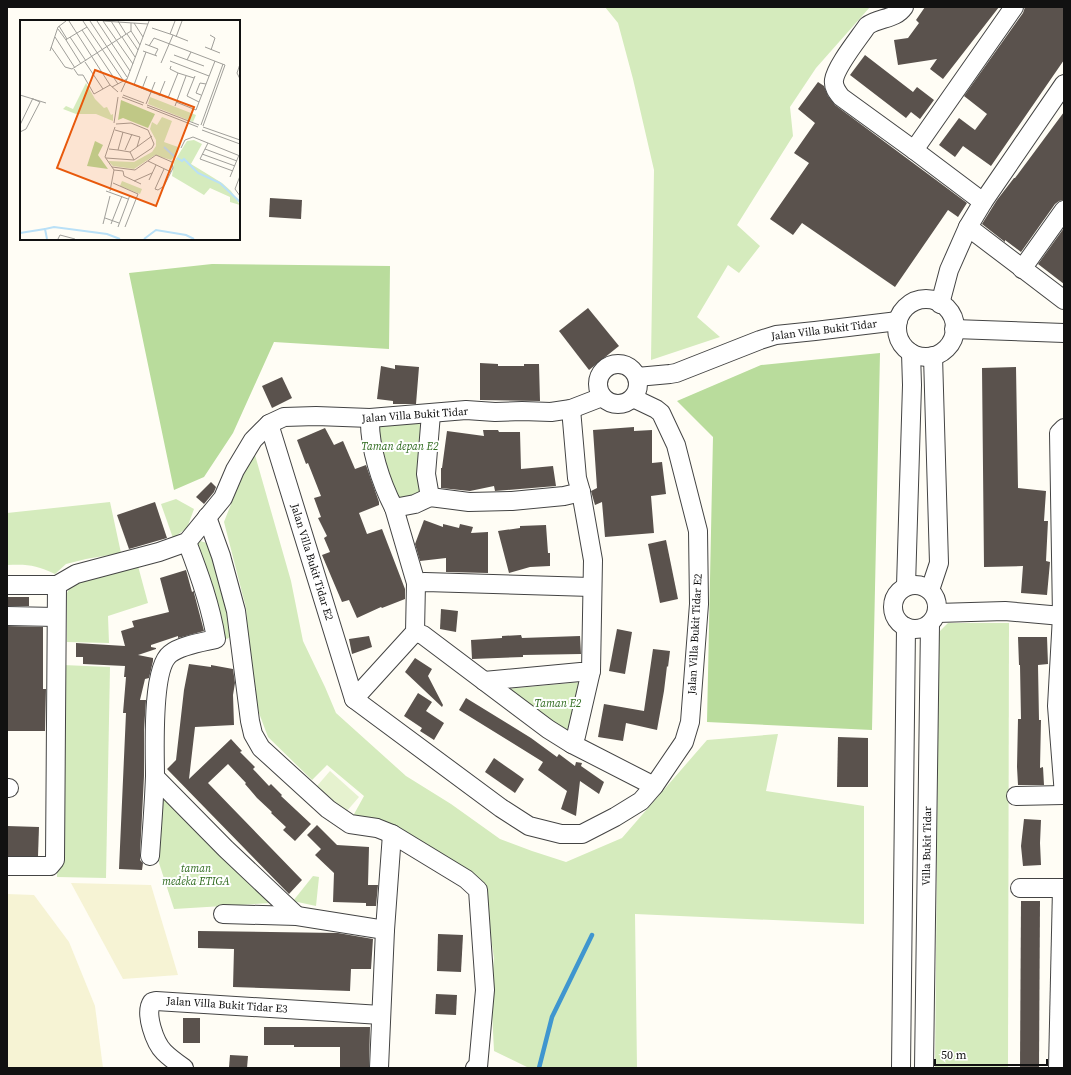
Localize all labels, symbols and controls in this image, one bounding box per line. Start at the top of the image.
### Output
inset map [20,20,240,240]
street label: Jalan Villa Bukit Tidar [769,316,878,344]
street label: Jalan Villa Bukit Tidar [360,404,469,426]
park label: Taman depan E2 [361,439,439,454]
street label: Jalan Villa Bukit Tidar E2 [287,501,337,623]
street label: Jalan Villa Bukit Tidar E2 [684,573,706,696]
park label: Taman E2 [535,696,582,711]
street label: Villa Bukit Tidar [919,806,935,886]
park label: taman medeka ETIGA [162,861,230,889]
street label: Jalan Villa Bukit Tidar E3 [165,993,289,1017]
scale bar [935,1041,1047,1067]
text: 50 m [941,1047,967,1063]

